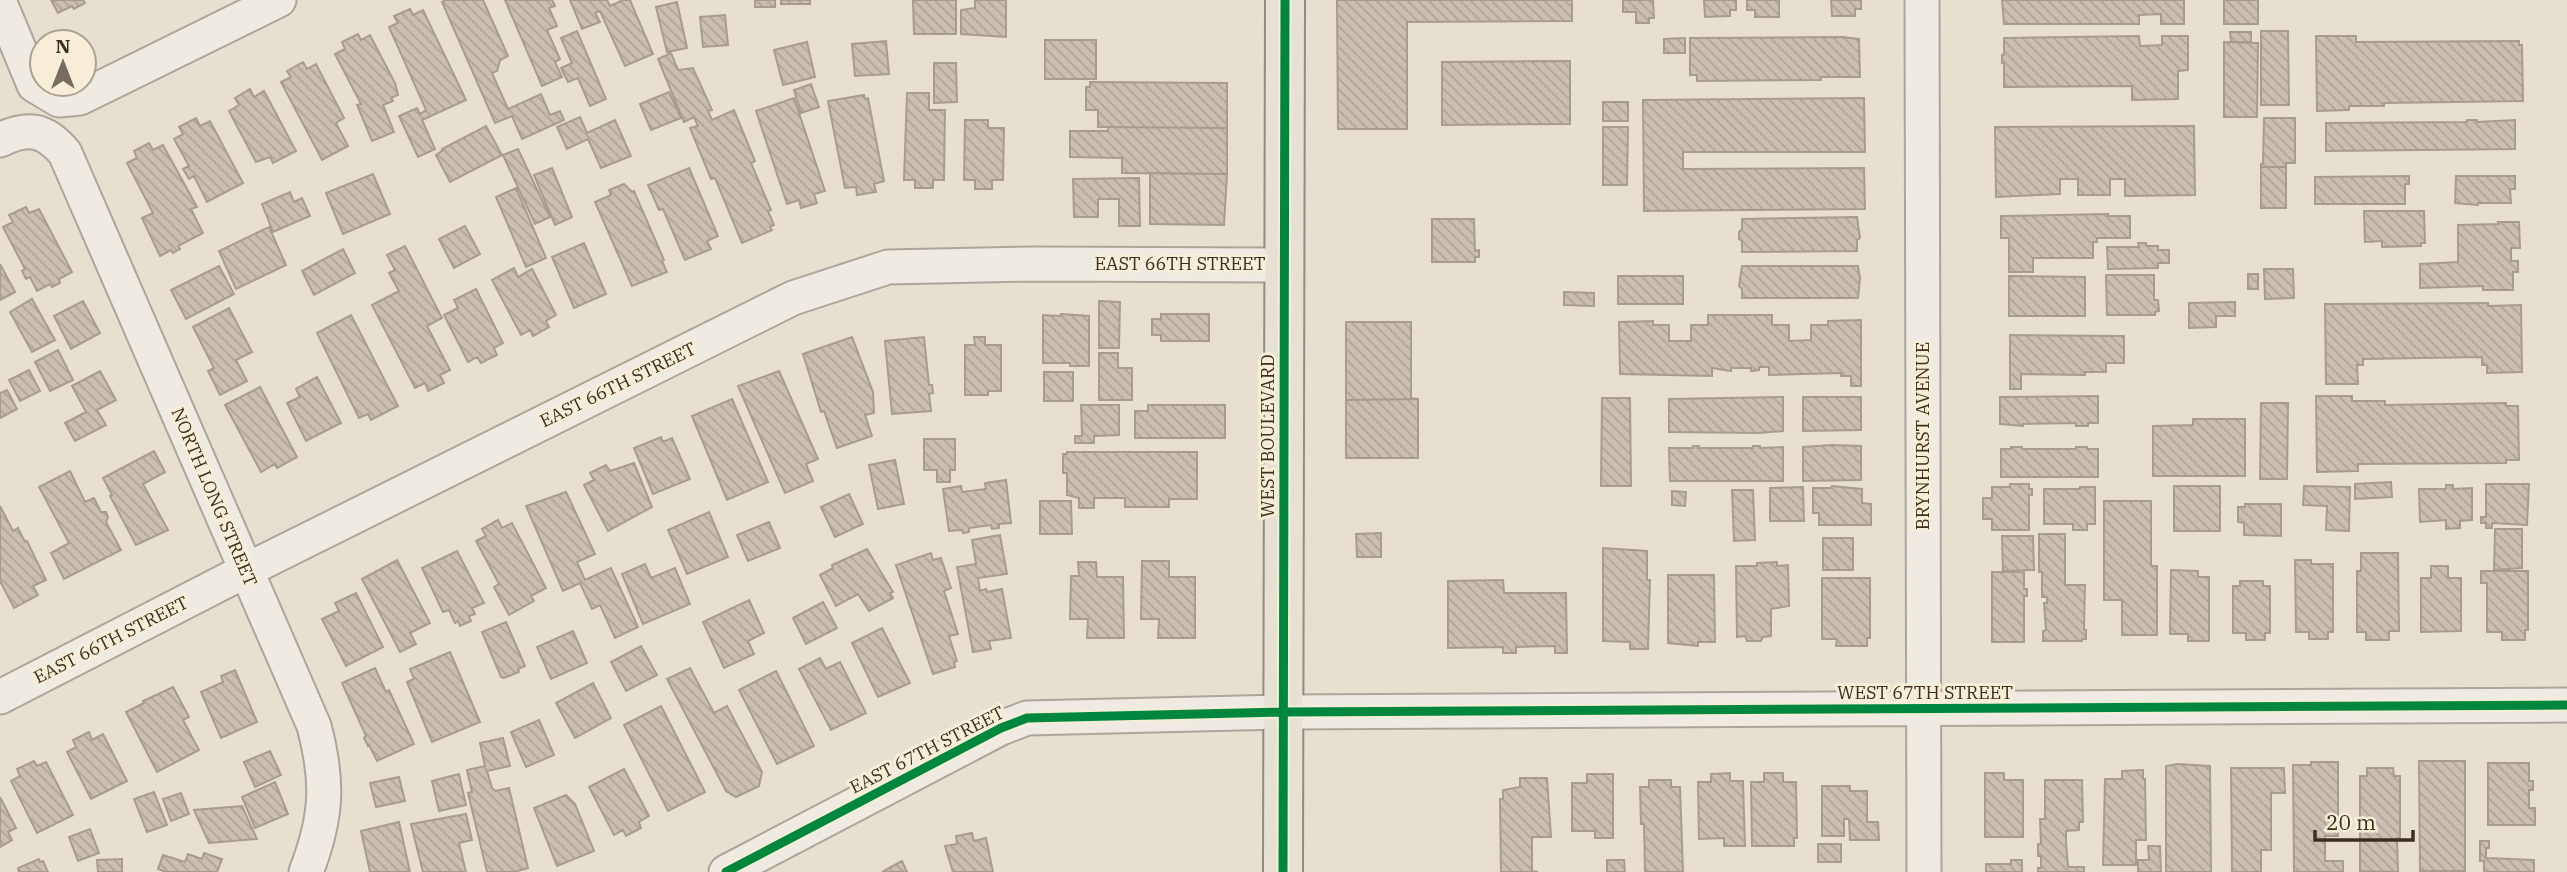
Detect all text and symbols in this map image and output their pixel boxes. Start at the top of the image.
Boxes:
north arrow [28,28,98,98]
text: N [55,34,71,58]
street label: EAST 66TH STREET [1095,252,1266,275]
street label: EAST 66TH STREET [536,337,700,432]
street label: BRYNHURST AVENUE [1911,342,1934,530]
street label: WEST BOULEVARD [1256,354,1279,518]
street label: NORTH LONG STREET [166,404,263,590]
street label: EAST 66TH STREET [29,590,192,689]
street label: WEST 67TH STREET [1837,681,2013,704]
street label: EAST 67TH STREET [845,700,1008,799]
scale bar [2315,798,2413,842]
text: 20 m [2326,808,2376,836]

